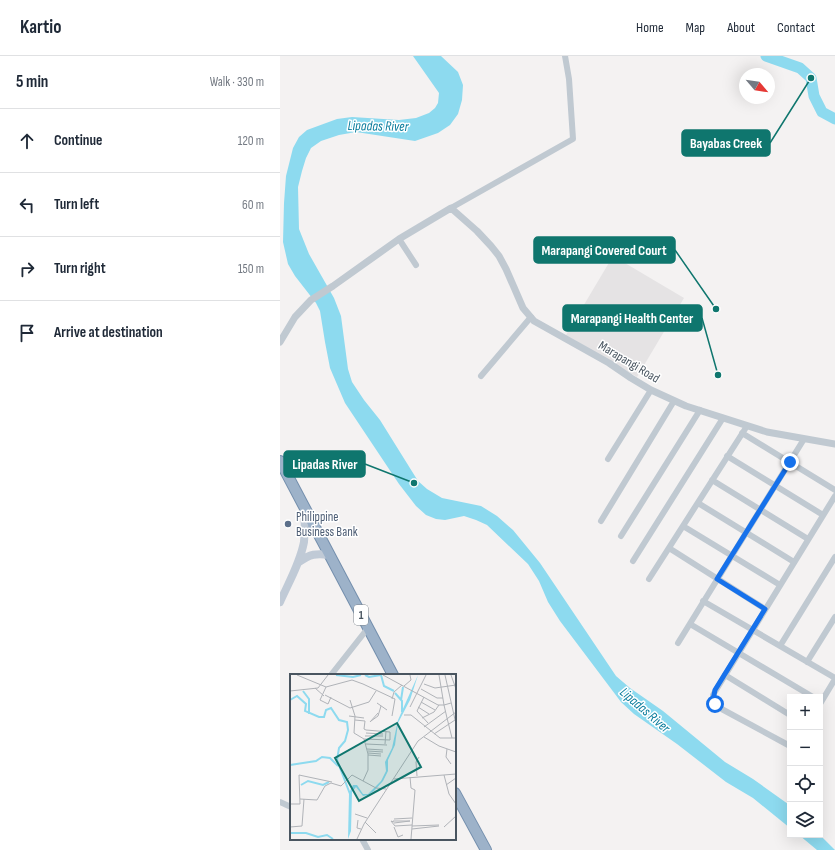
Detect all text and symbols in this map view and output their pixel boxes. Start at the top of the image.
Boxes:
text: Kartio [20,16,62,39]
text: Home [636,19,664,36]
text: Map [686,19,705,36]
text: About [727,19,755,36]
text: Contact [777,19,815,36]
north arrow [739,68,775,104]
text: 5 min [16,72,48,92]
text: Walk · 330 m [210,74,264,90]
water label: Lipadas River [347,117,410,135]
icon: ahead [16,130,38,152]
callout: Bayabas Creek [682,130,770,156]
text: Continue [54,131,103,150]
text: 120 m [238,133,264,149]
text: Bayabas Creek [690,135,762,152]
icon: left [16,194,38,216]
text: Turn left [54,195,99,214]
text: 60 m [242,197,264,213]
callout: Marapangi Covered Court [534,237,675,263]
text: Marapangi Covered Court [541,242,667,259]
icon: right [16,258,38,280]
text: Turn right [54,259,106,278]
text: 150 m [238,261,264,277]
callout: Marapangi Health Center [563,305,702,331]
text: Marapangi Health Center [571,310,694,327]
icon: arrive [16,322,38,344]
text: Arrive at destination [54,323,163,342]
street label: Marapangi Road [596,337,662,387]
callout: Lipadas River [284,451,365,477]
route end [781,453,799,471]
text: Lipadas River [292,456,358,473]
place label: Philippine Business Bank [296,509,358,540]
marker: Philippine Business Bank [283,519,293,529]
road number: 1 [354,605,368,625]
inset map [290,674,456,840]
water label: Lipadas River [616,684,674,737]
map controls [787,694,823,838]
button: + [787,694,823,730]
route start [706,695,724,713]
button: − [787,730,823,766]
button: locate [787,766,823,802]
button: layers [787,802,823,838]

